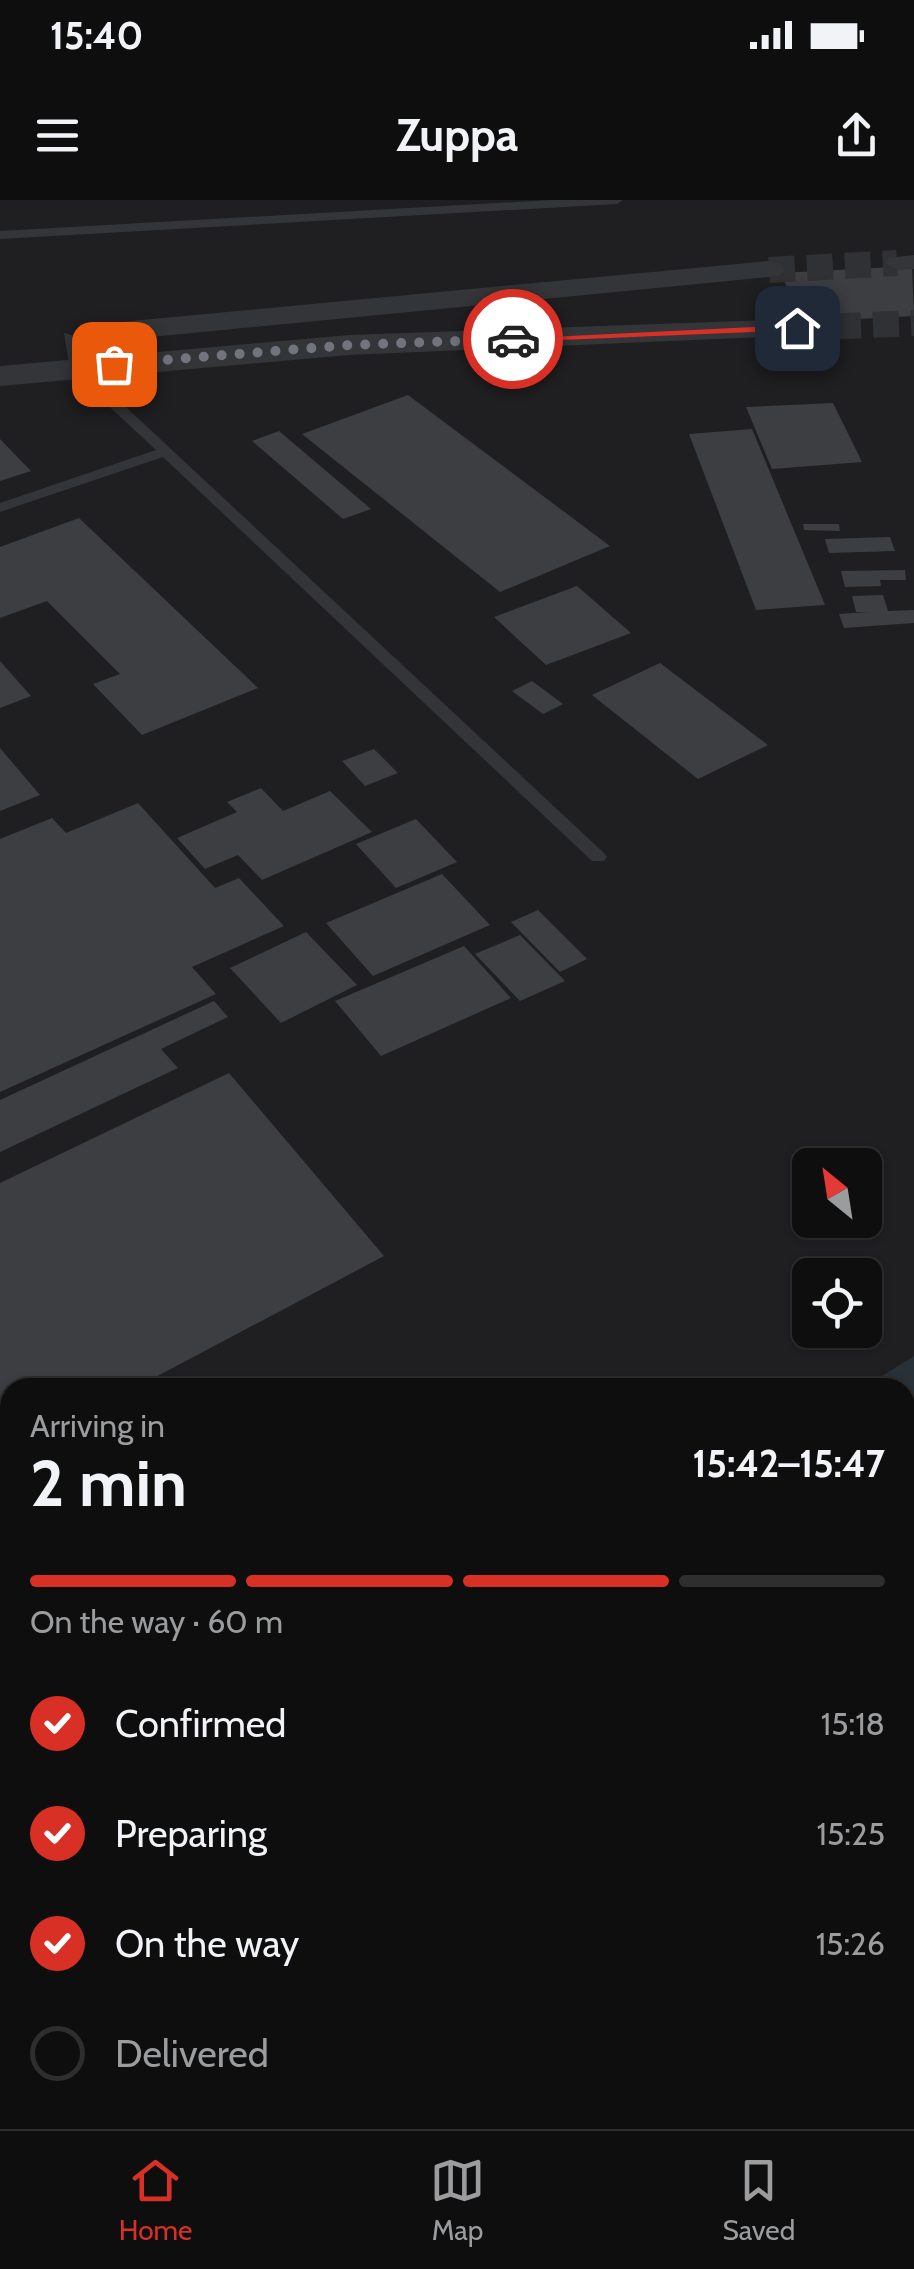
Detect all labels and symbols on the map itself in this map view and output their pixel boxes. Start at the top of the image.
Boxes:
pin [755,286,840,371]
courier [463,289,563,389]
pin [72,322,157,407]
north arrow [792,1148,882,1238]

